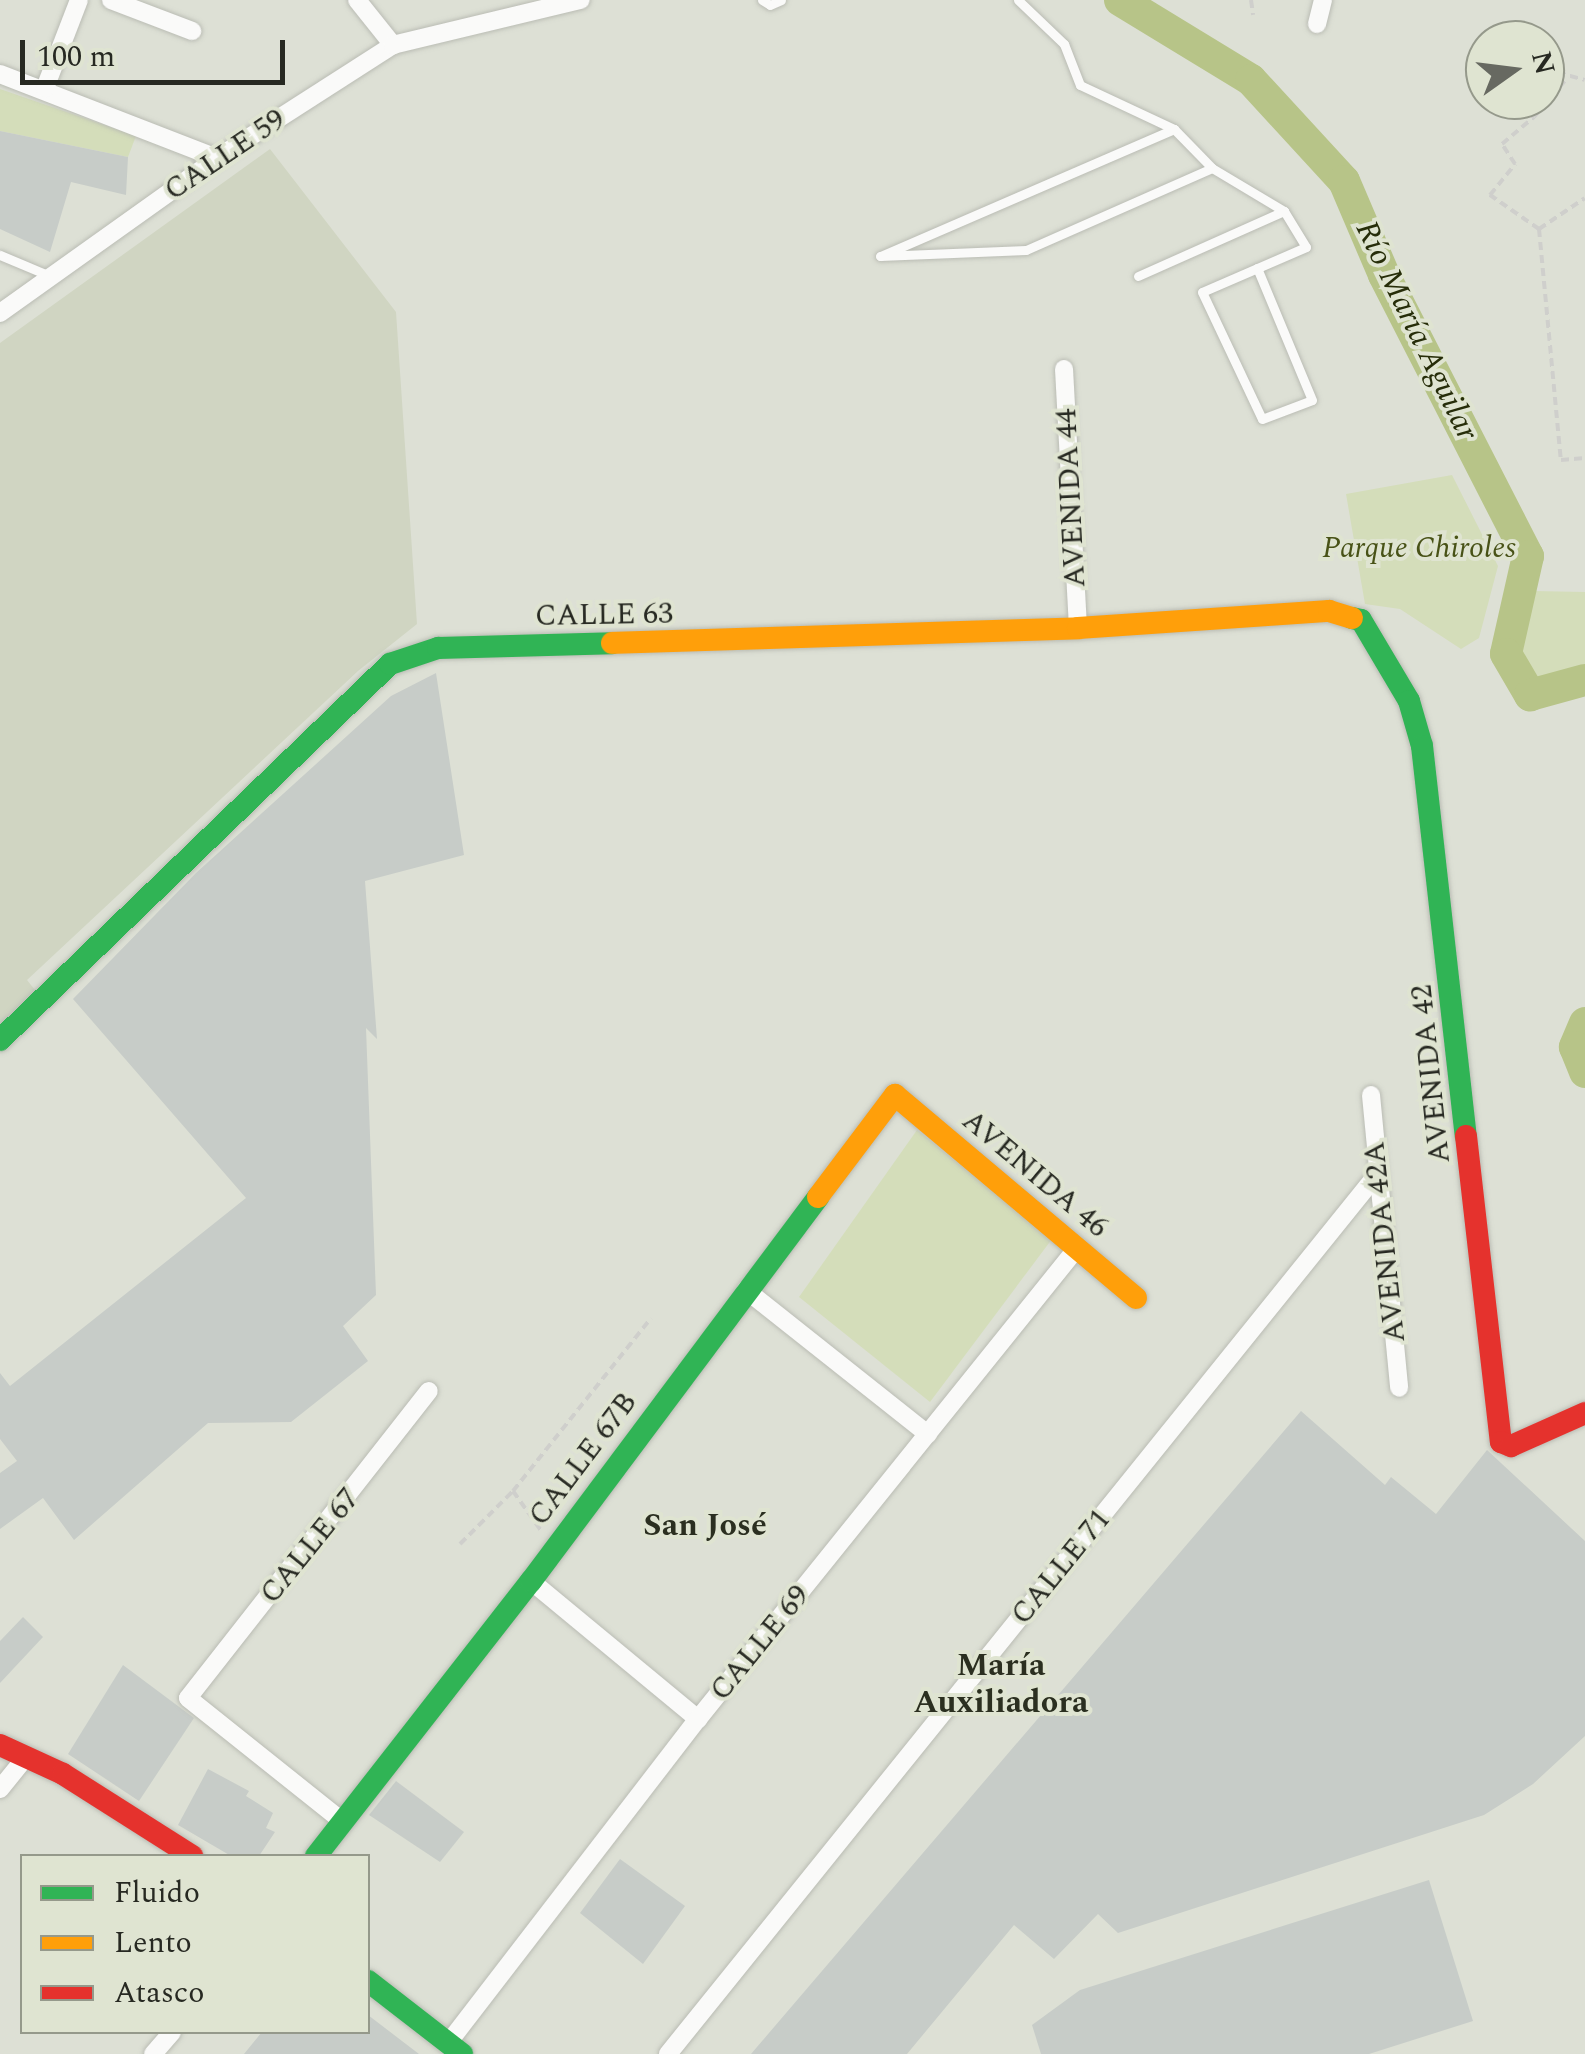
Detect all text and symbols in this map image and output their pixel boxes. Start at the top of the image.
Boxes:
scale bar [25,20,290,82]
north arrow [1465,20,1565,120]
text: 100 m [37,34,115,80]
text: N [1519,47,1566,79]
street label: CALLE 59 [158,101,292,209]
water label: Río María Aguilar [1346,215,1486,447]
street label: AVENIDA 44 [1048,407,1094,589]
park label: Parque Chiroles [1322,530,1516,566]
street label: CALLE 63 [535,596,673,634]
street label: AVENIDA 42 [1404,983,1458,1165]
street label: AVENIDA 46 [955,1102,1115,1246]
street label: AVENIDA 42A [1357,1140,1413,1344]
street label: CALLE 67B [521,1385,645,1533]
street label: CALLE 67 [253,1481,367,1611]
street label: CALLE 71 [1004,1502,1118,1632]
district label: San José [643,1507,767,1545]
street label: CALLE 69 [703,1578,817,1708]
district label: María Auxiliadora [914,1648,1088,1723]
legend [20,1854,370,2034]
text: Fluido [114,1870,200,1916]
text: Lento [114,1920,192,1966]
text: Atasco [114,1970,204,2016]

